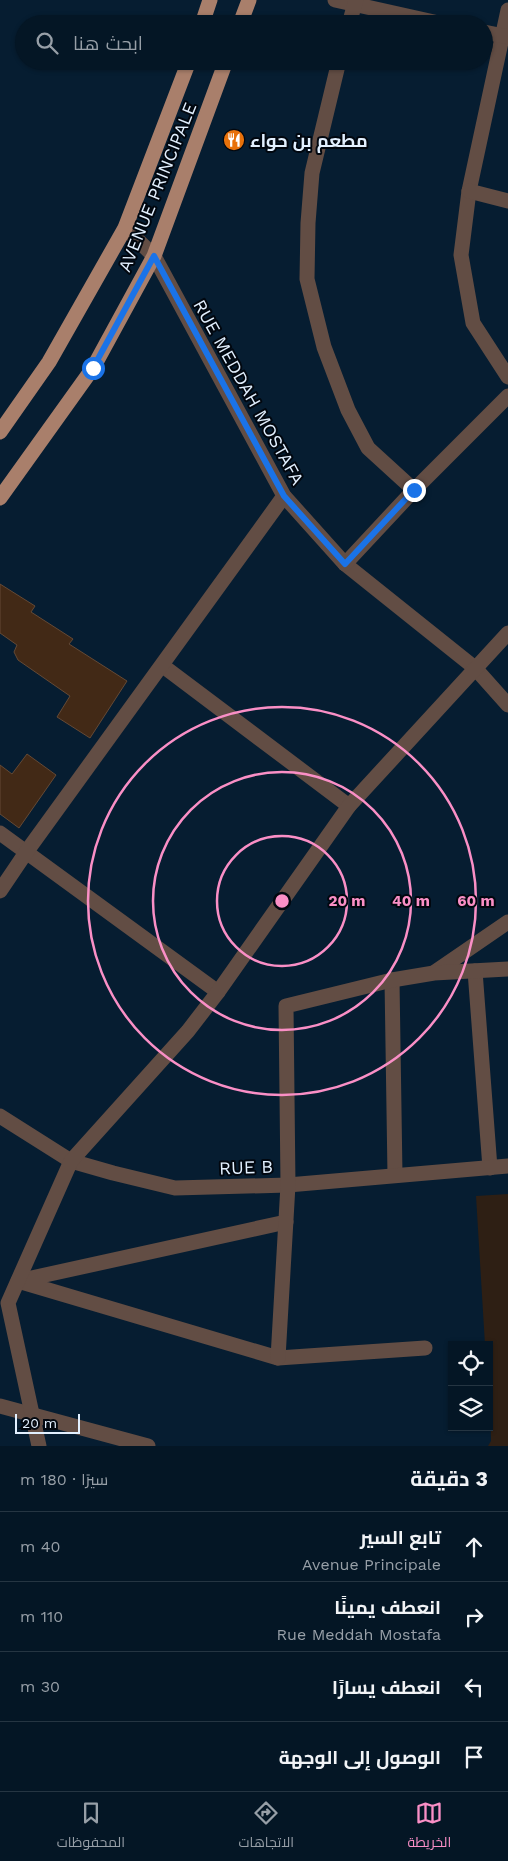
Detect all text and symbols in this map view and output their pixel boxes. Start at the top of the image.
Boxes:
search box [15,15,493,70]
icon: search [33,29,61,57]
text: ابحث هنا [73,32,143,55]
street label: AVENUE PRINCIPALE [113,99,201,275]
restaurant icon: مطعم بن حواء [222,128,246,152]
place label: مطعم بن حواء [250,130,368,153]
street label: RUE MEDDAH MOSTAFA [189,296,309,488]
route start [82,357,105,380]
route end [403,479,426,502]
centre of rings [273,892,291,910]
text: 20 m [328,892,366,910]
text: 40 m [392,892,430,910]
text: 60 m [457,892,495,910]
street label: RUE B [219,1156,273,1178]
map controls [448,1341,493,1431]
button: locate [448,1341,493,1386]
button: layers [448,1386,493,1431]
scale bar [15,1411,80,1434]
text: 20 m [22,1415,57,1431]
text: 3 دقيقة [410,1466,488,1491]
text: سيرًا · 180 m [20,1470,108,1489]
text: تابع السير [360,1526,441,1549]
icon: ahead [460,1533,488,1561]
text: 40 m [20,1537,60,1556]
text: Avenue Principale [302,1555,441,1574]
text: انعطف يمينًا [334,1596,441,1619]
icon: right [460,1603,488,1631]
text: 110 m [20,1607,63,1626]
text: Rue Meddah Mostafa [277,1625,441,1644]
icon: left [460,1673,488,1701]
text: انعطف يسارًا [332,1676,441,1699]
text: 30 m [20,1677,60,1696]
icon: arrive [460,1743,488,1771]
text: الوصول إلى الوجهة [279,1746,441,1769]
tab: المحفوظات [57,1799,125,1855]
tab: الاتجاهات [239,1799,294,1855]
tab: الخريطة [408,1799,451,1855]

